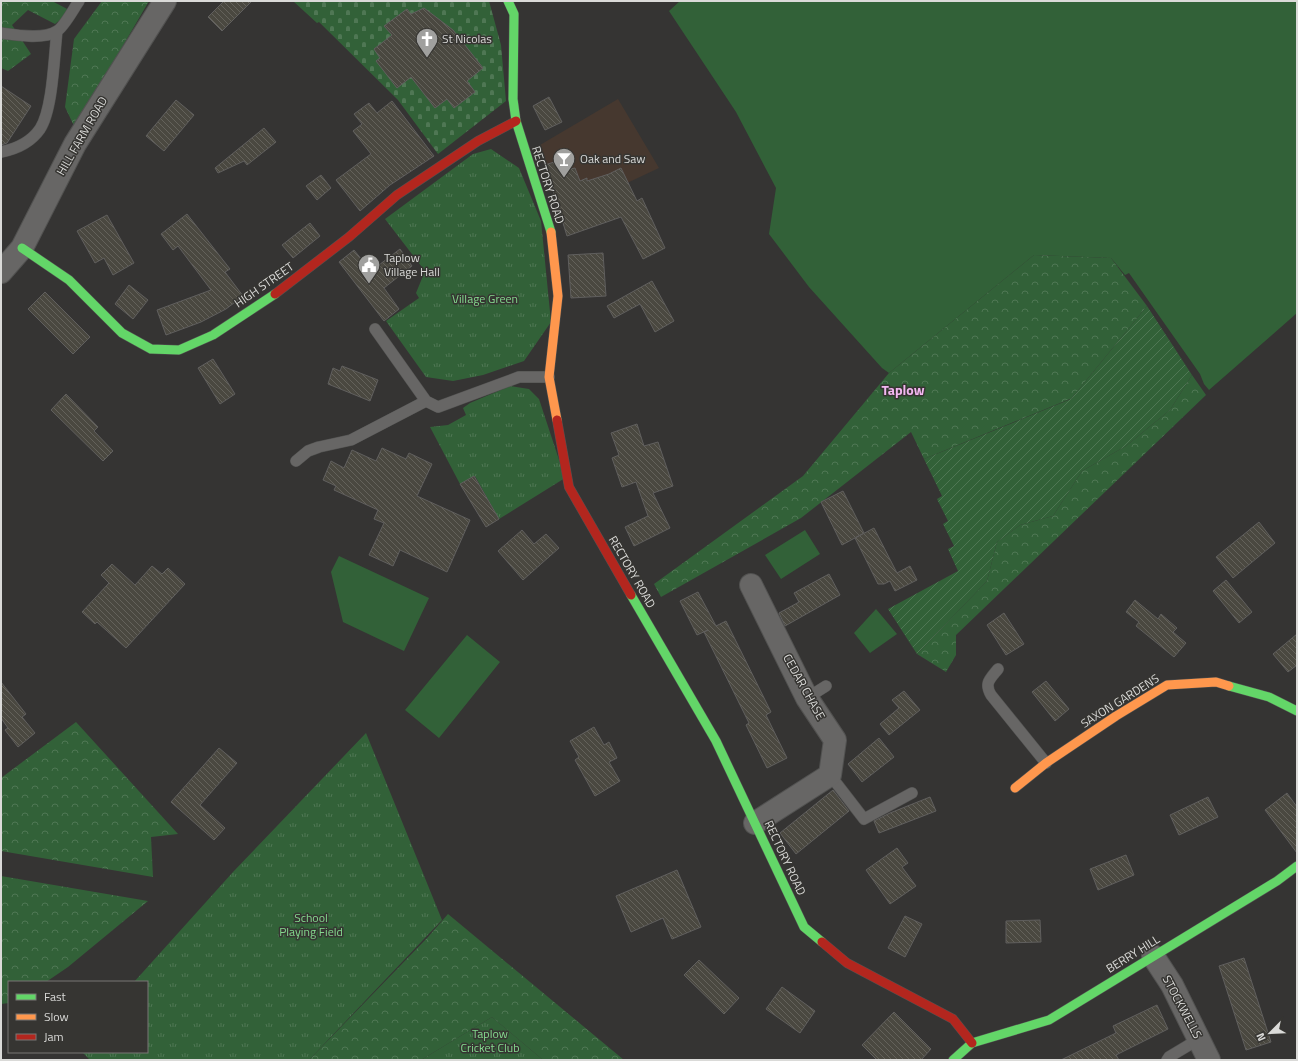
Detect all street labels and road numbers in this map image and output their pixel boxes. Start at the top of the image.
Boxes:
street label: HILL FARM ROAD [51,92,112,179]
street label: RECTORY ROAD [527,144,570,226]
street label: HIGH STREET [230,257,298,312]
street label: RECTORY ROAD [604,532,661,612]
street label: CEDAR CHASE [778,650,831,723]
street label: SAXON GARDENS [1077,669,1163,732]
street label: RECTORY ROAD [760,817,811,899]
street label: BERRY HILL [1102,929,1164,978]
street label: STOCKWELLS [1158,972,1207,1042]

